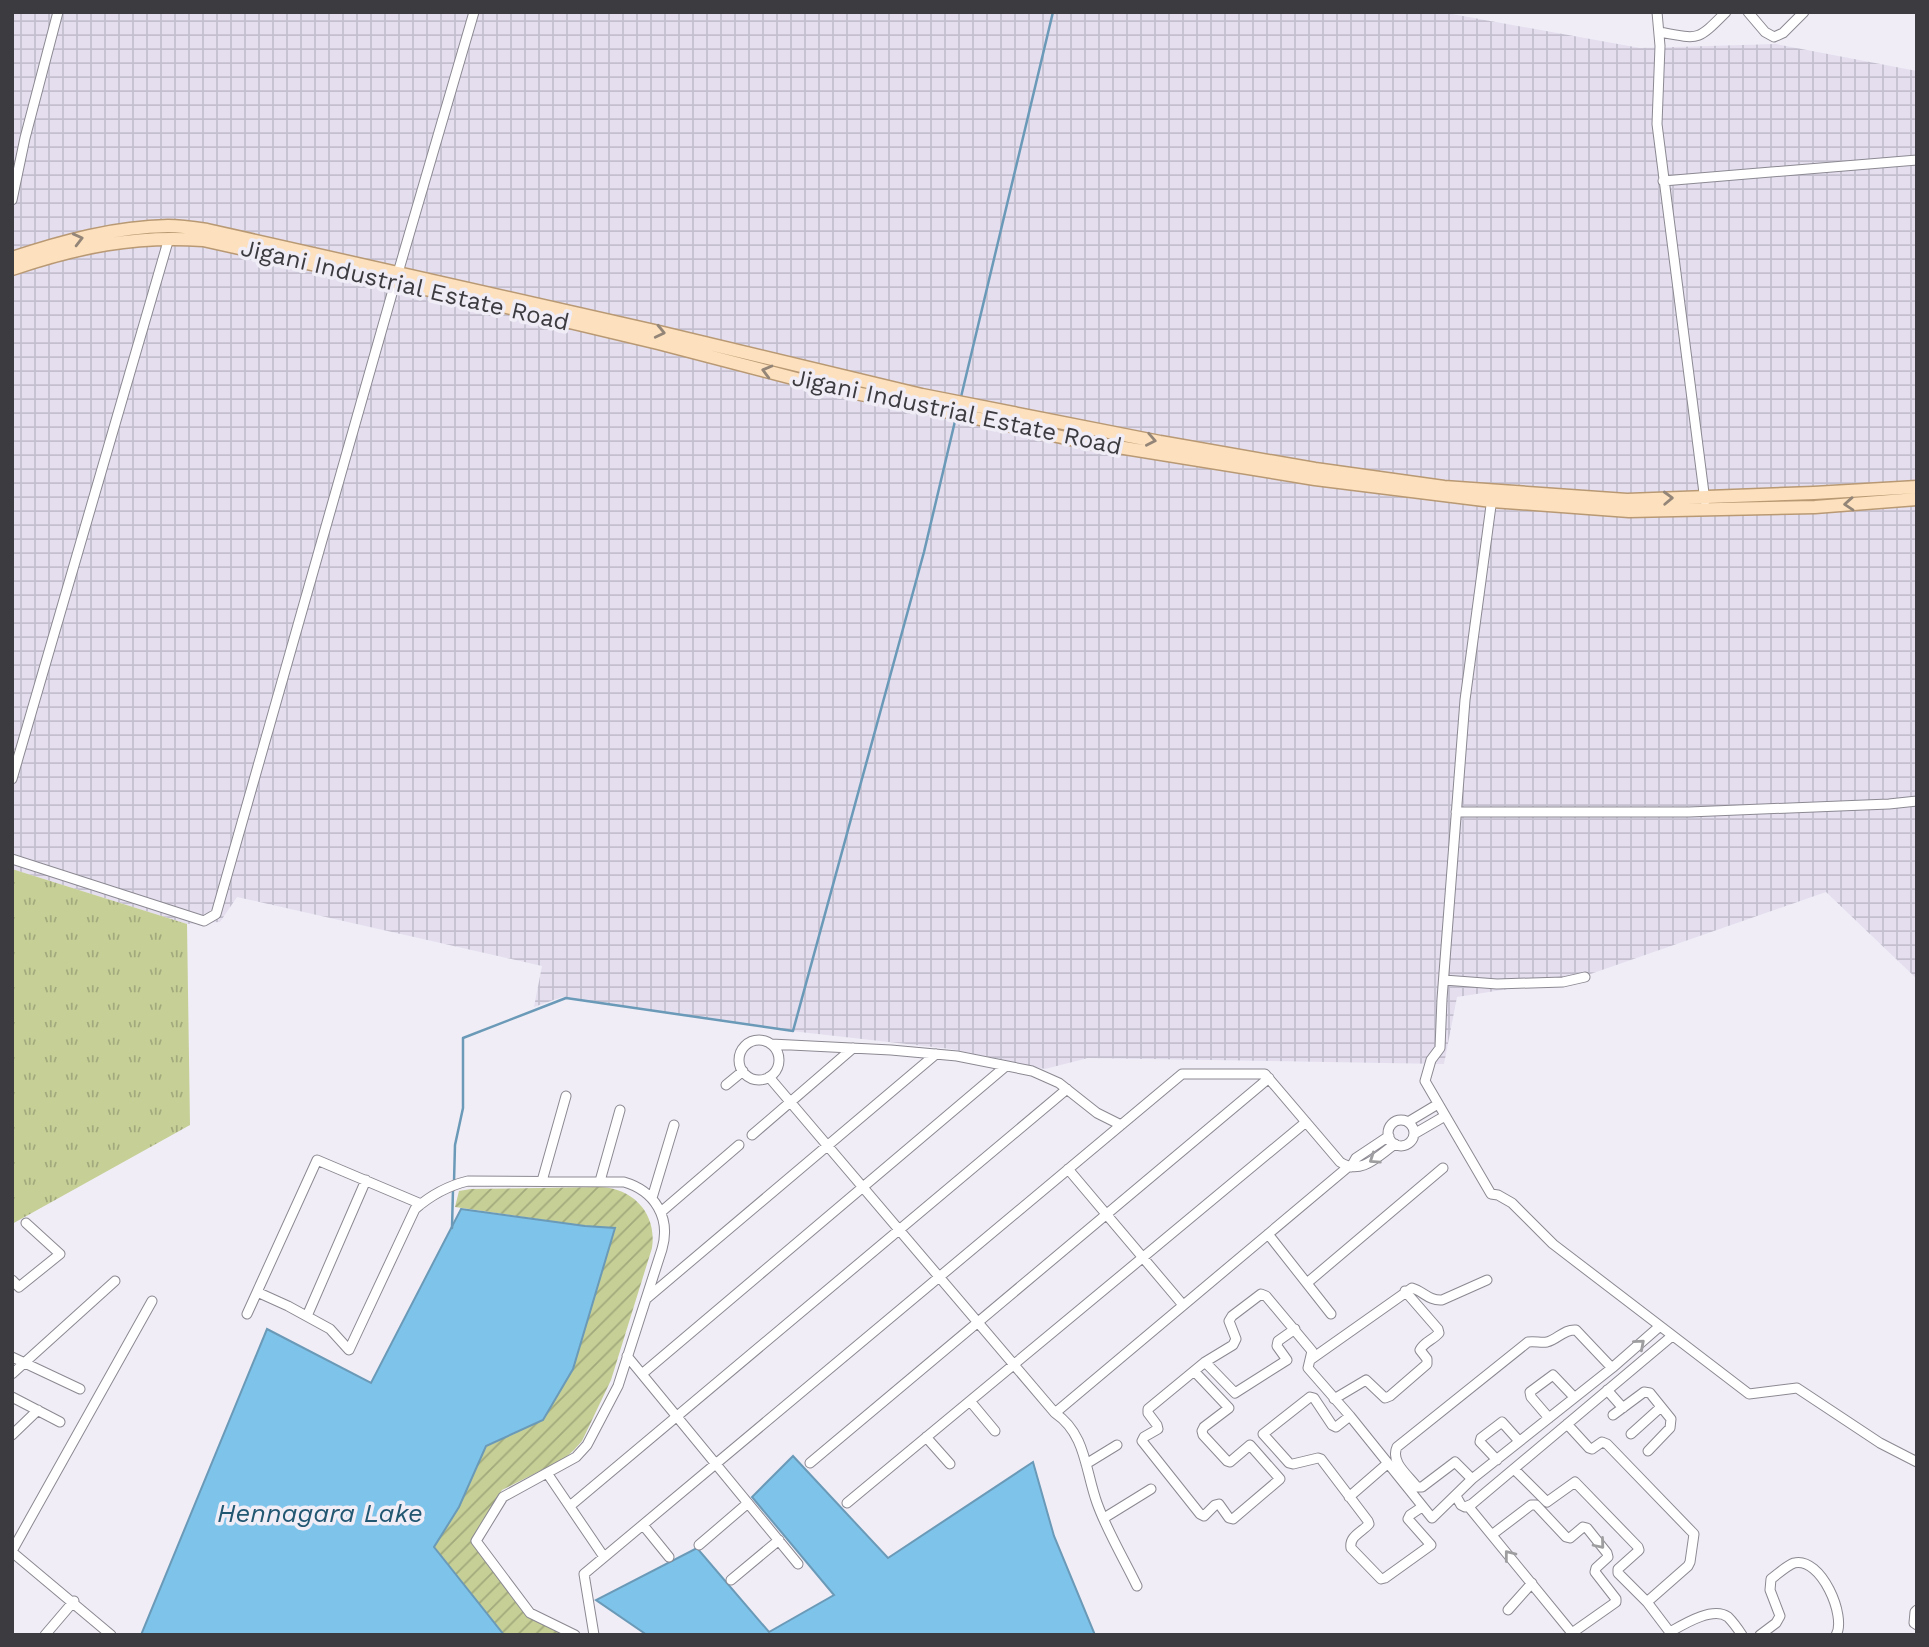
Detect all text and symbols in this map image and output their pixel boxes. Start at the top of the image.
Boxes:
one-way arrow [72,232,84,247]
street label: Jigani Industrial Estate Road [238,234,572,336]
one-way arrow [654,324,666,338]
street label: Jigani Industrial Estate Road [790,363,1124,461]
one-way arrow [761,365,773,380]
one-way arrow [1145,432,1157,447]
one-way arrow [1663,490,1674,505]
one-way arrow [1843,496,1854,511]
one-way arrow [1369,1151,1382,1163]
one-way arrow [1632,1340,1645,1352]
water label: Hennagara Lake [217,1498,423,1528]
one-way arrow [1591,1536,1604,1548]
one-way arrow [1505,1550,1517,1563]

